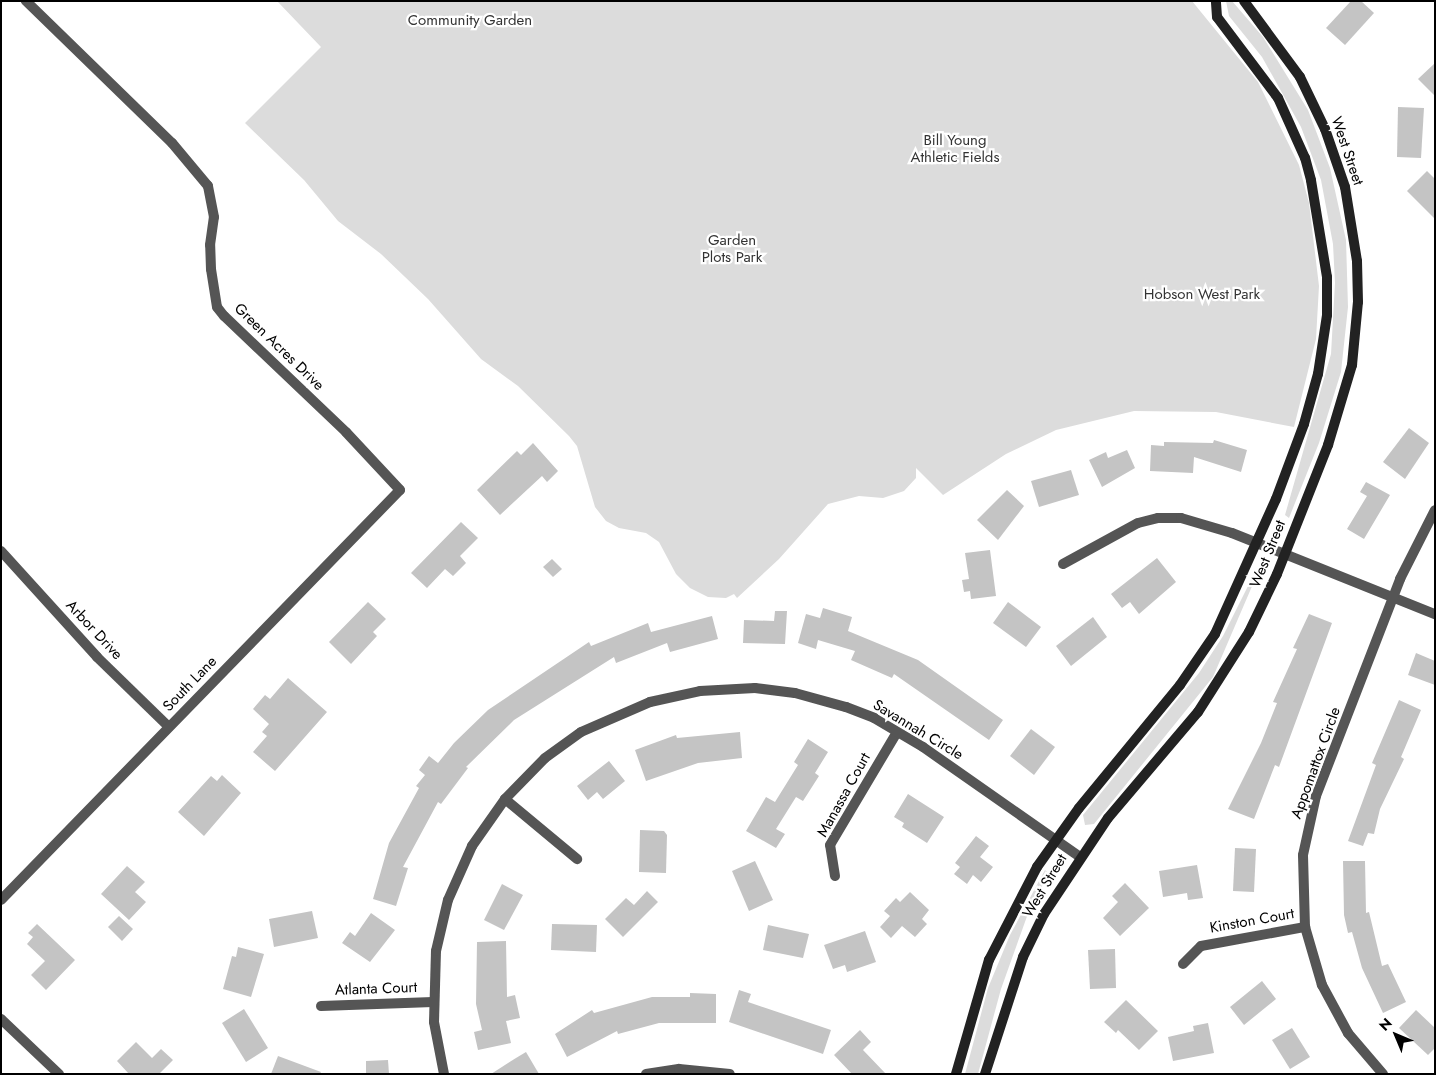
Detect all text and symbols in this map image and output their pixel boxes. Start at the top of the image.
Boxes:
park label: Community Garden [408,12,532,30]
street label: West Street [1327,114,1367,188]
park label: Bill Young Athletic Fields [911,131,999,166]
park label: Garden Plots Park [702,231,762,266]
park label: Hobson West Park [1144,286,1260,304]
street label: Green Acres Drive [230,300,328,394]
street label: West Street [1246,518,1290,590]
street label: Arbor Drive [62,597,126,663]
street label: South Lane [159,653,221,715]
street label: Savannah Circle [870,696,966,764]
street label: Appomattox Circle [1287,705,1345,821]
street label: Manassa Court [814,750,874,840]
street label: West Street [1019,851,1071,921]
street label: Kinston Court [1208,905,1296,937]
street label: Atlanta Court [334,979,418,999]
north arrow [1371,1010,1421,1060]
text: N [1374,1013,1396,1035]

